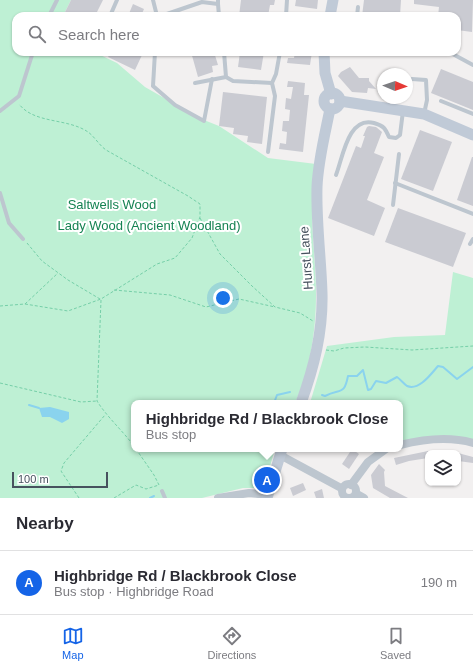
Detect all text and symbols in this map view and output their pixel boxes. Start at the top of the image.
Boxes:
search box [12,12,461,56]
icon: search [26,23,48,45]
text: Search here [58,26,140,43]
north arrow [377,68,413,104]
park label: Saltwells Wood [68,197,156,212]
park label: Lady Wood (Ancient Woodland) [57,218,241,233]
street label: Hurst Lane [296,226,316,290]
your location [213,288,233,308]
popup [131,400,403,452]
text: Highbridge Rd / Blackbrook Close [146,410,388,427]
text: Bus stop [146,427,196,442]
map controls [425,450,461,486]
button: layers [425,450,461,486]
pin: A [254,465,280,495]
scale bar [12,470,108,489]
text: 100 m [18,473,49,485]
text: Nearby [16,514,74,533]
text: Highbridge Rd / Blackbrook Close [54,567,297,584]
text: A [24,575,34,590]
text: 190 m [421,575,457,590]
text: Bus stop · Highbridge Road [54,584,214,599]
tab: Map [62,625,84,661]
tab: Directions [207,625,256,661]
tab: Saved [380,625,411,661]

